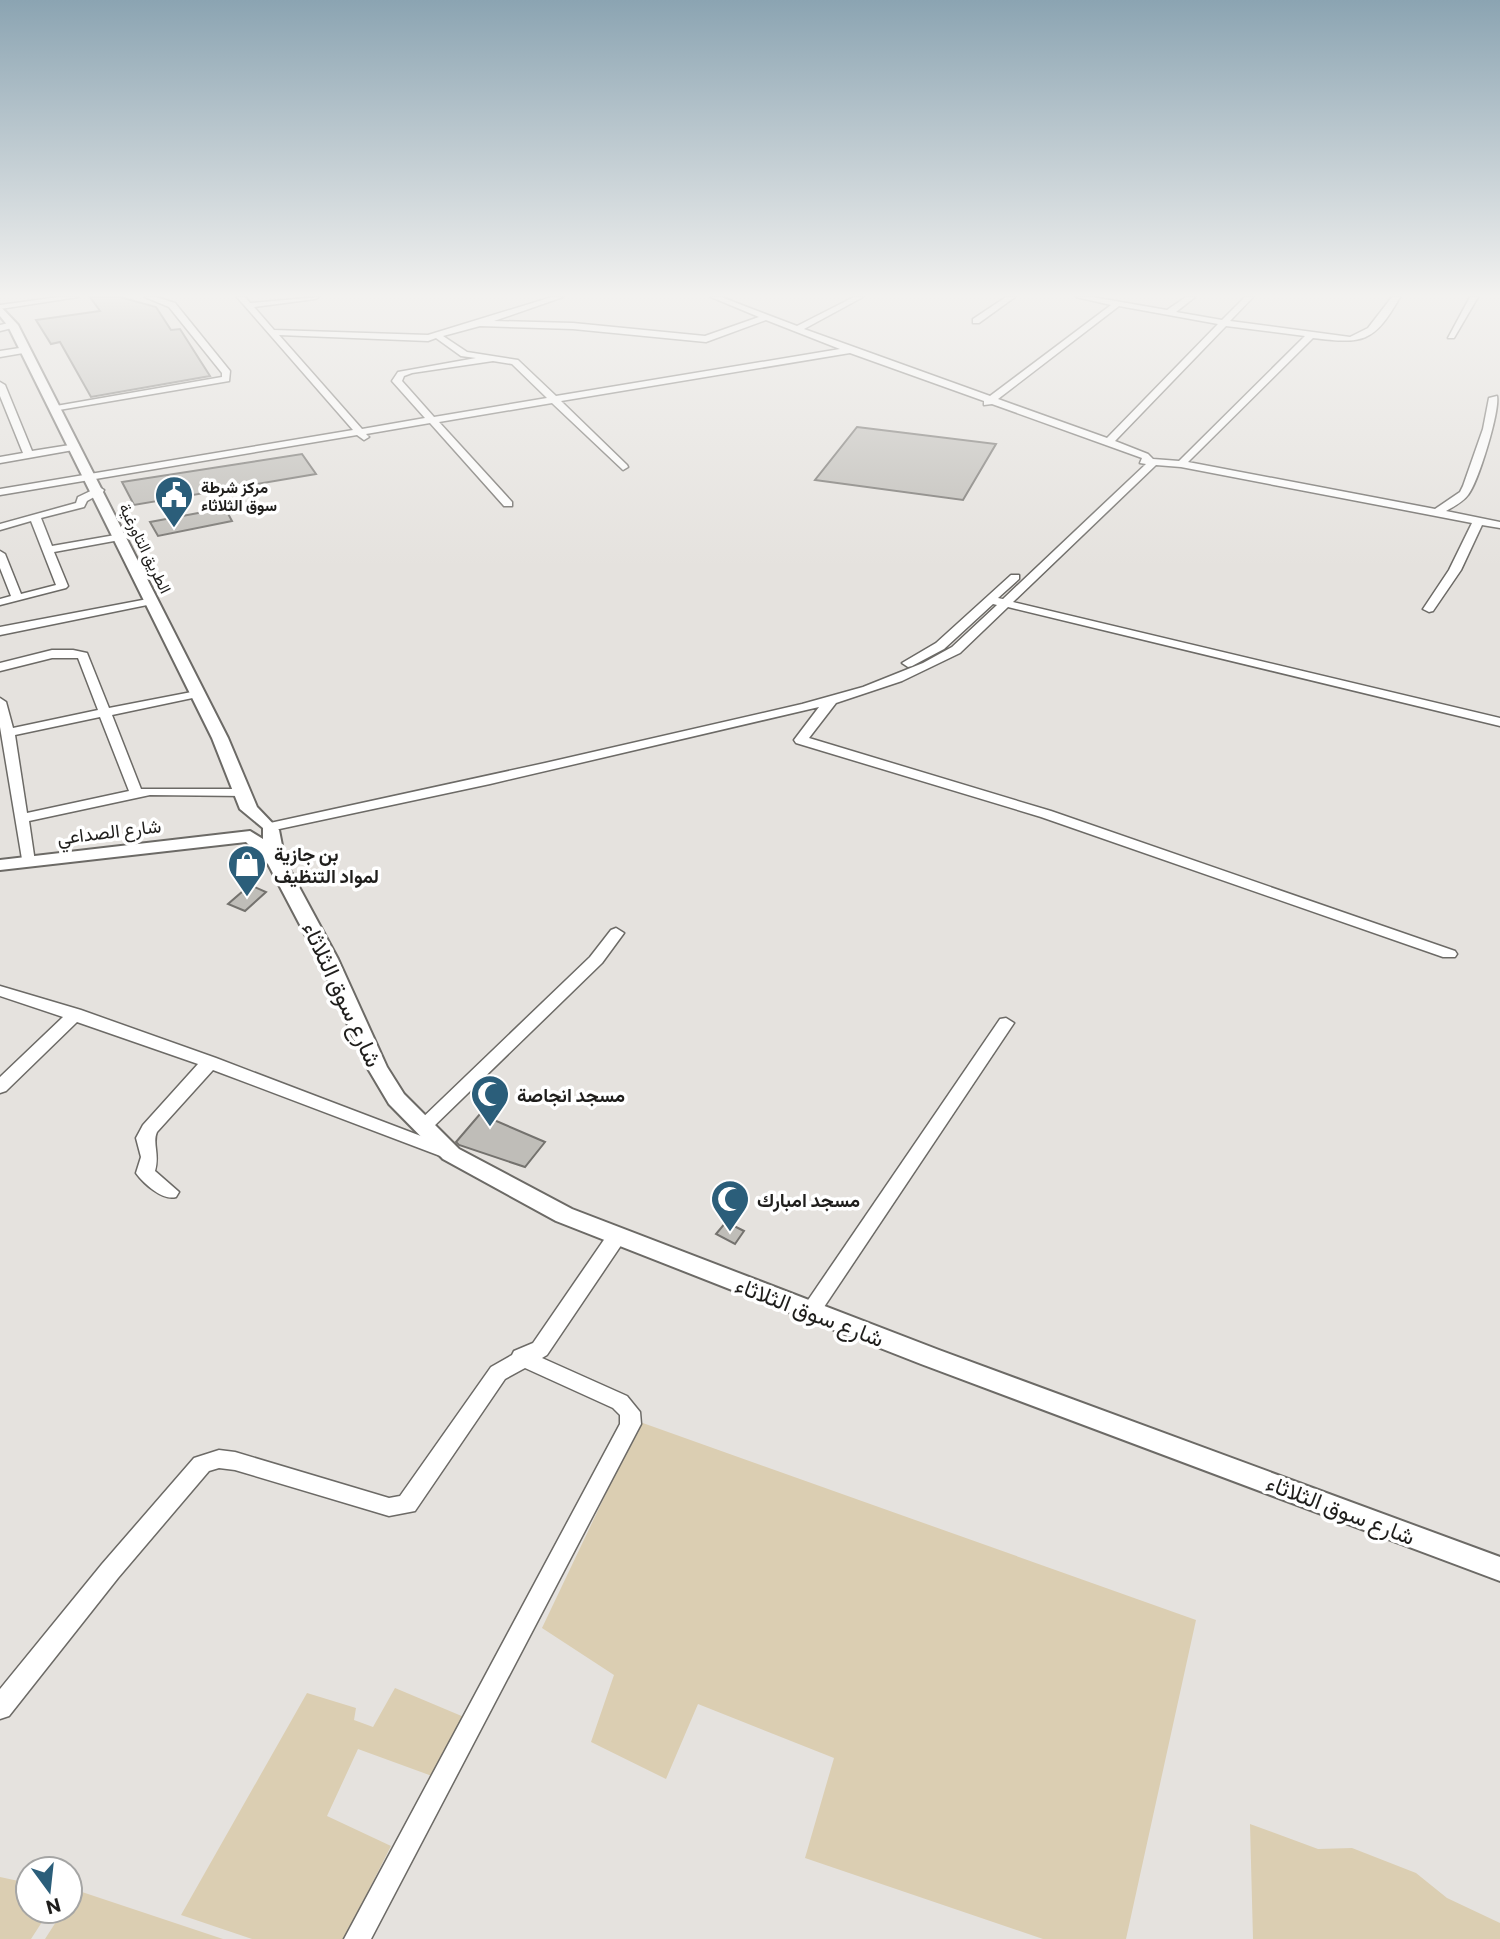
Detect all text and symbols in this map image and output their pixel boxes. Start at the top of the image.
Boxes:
public building icon: مركز شرطة سوق الثلاثاء [153,474,195,529]
place label: مركز شرطة سوق الثلاثاء [201,477,277,516]
street label: الطريق التاورغية [114,500,176,597]
street label: شارع الصداعي [56,813,163,854]
place label: بن جازية لمواد التنظيف [274,842,379,889]
shop icon: بن جازية لمواد التنظيف [226,843,268,898]
street label: شارع سوق الثلاثاء [294,917,389,1072]
mosque icon: مسجد انجاصة [469,1073,511,1128]
place label: مسجد انجاصة [517,1083,625,1107]
mosque icon: مسجد امبارك [709,1178,751,1233]
place label: مسجد امبارك [757,1188,860,1213]
street label: شارع سوق الثلاثاء [731,1270,888,1355]
street label: شارع سوق الثلاثاء [1262,1468,1419,1553]
north arrow [14,1855,84,1925]
text: N [44,1894,63,1920]

